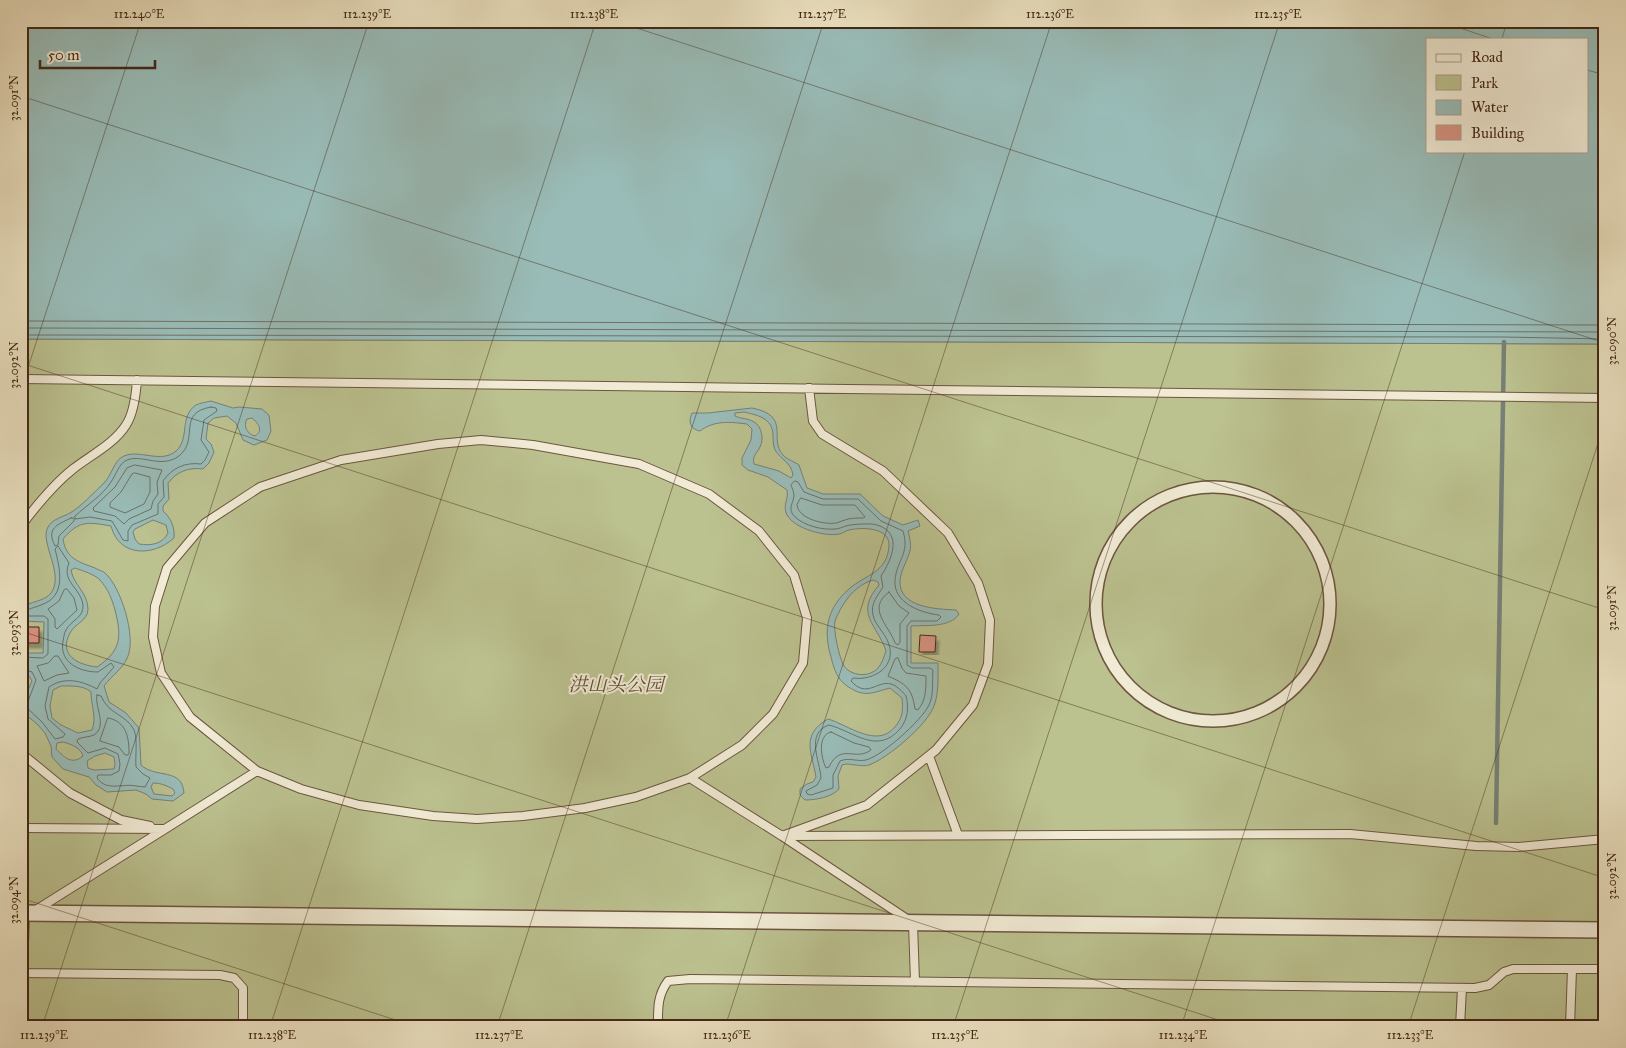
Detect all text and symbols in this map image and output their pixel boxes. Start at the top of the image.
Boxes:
text: 112.240°E [114,7,165,21]
text: 112.239°E [343,7,392,21]
text: 112.238°E [570,7,618,21]
text: 112.237°E [798,7,846,21]
text: 112.236°E [1026,7,1074,21]
text: 112.235°E [1254,7,1302,21]
scale bar [40,38,155,70]
legend [1426,38,1588,152]
text: 50 m [48,46,80,64]
text: Road [1471,48,1503,66]
text: Park [1471,74,1498,92]
text: 32.091°N [7,75,21,121]
text: Water [1471,98,1508,116]
text: Building [1471,124,1525,142]
text: 32.090°N [1605,317,1619,365]
text: 32.092°N [7,341,21,389]
text: 32.091°N [1605,585,1619,631]
text: 32.093°N [7,610,21,656]
park label: 洪山头公园 [568,673,666,696]
text: 32.092°N [1605,852,1619,900]
text: 32.094°N [7,876,21,924]
text: 112.239°E [20,1028,69,1042]
text: 112.238°E [248,1028,296,1042]
text: 112.237°E [475,1028,523,1042]
text: 112.236°E [703,1028,751,1042]
text: 112.235°E [931,1028,979,1042]
text: 112.234°E [1159,1028,1208,1042]
text: 112.233°E [1387,1028,1434,1042]

